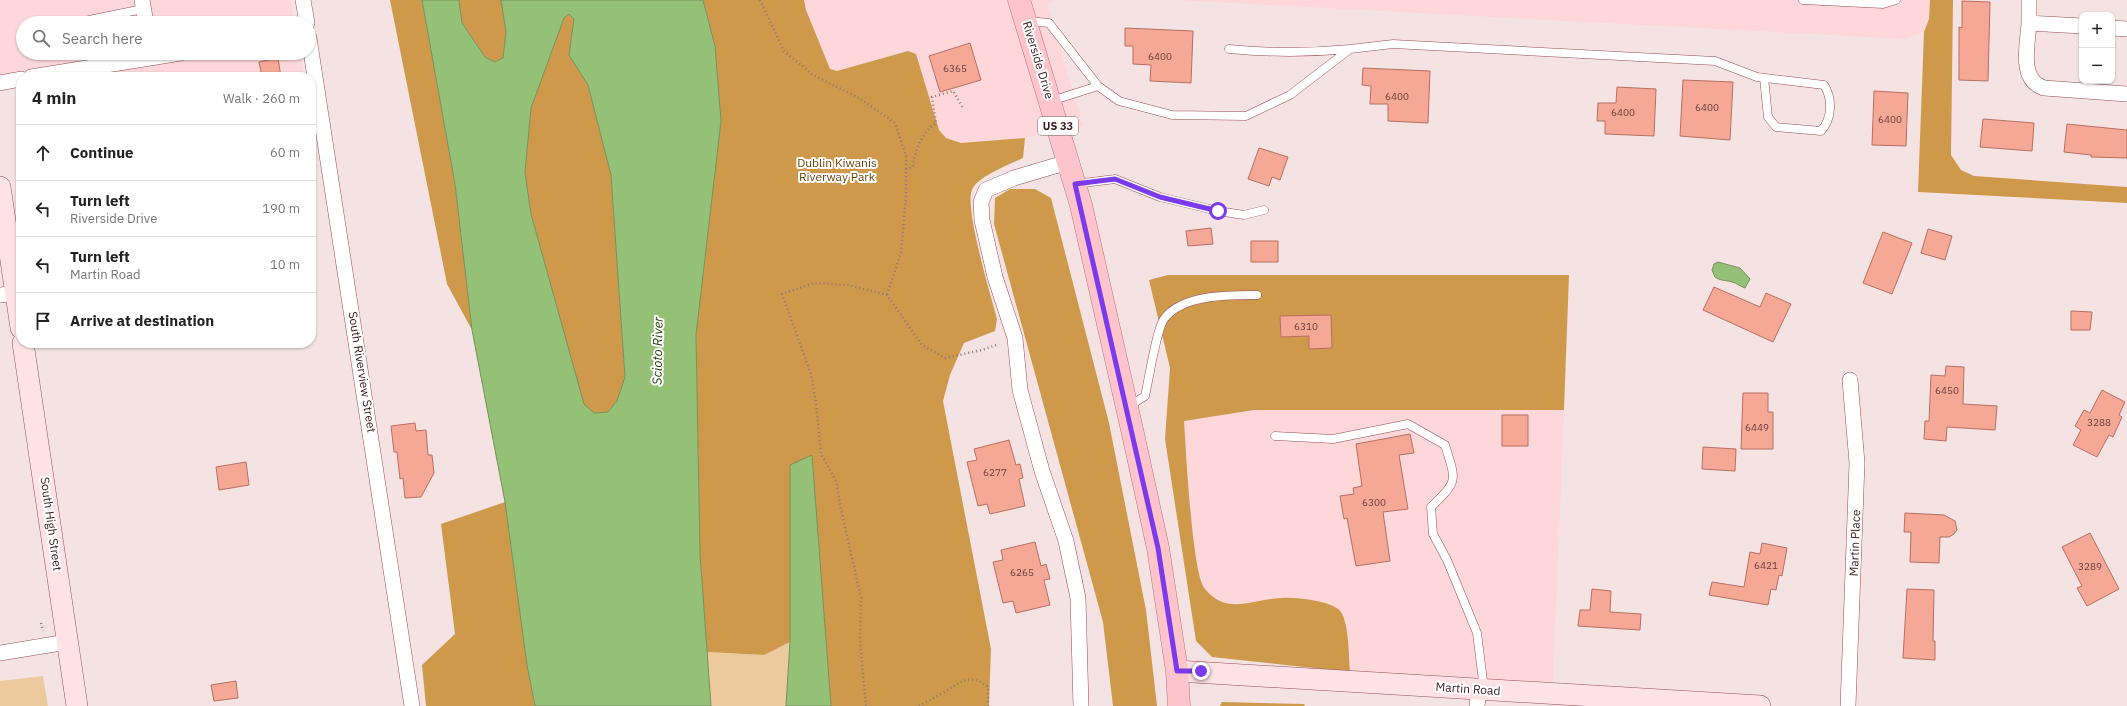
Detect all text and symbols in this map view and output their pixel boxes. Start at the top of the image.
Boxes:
map controls [2079,12,2115,84]
button: + [2079,12,2115,48]
search box [16,16,316,60]
street label: Riverside Drive [1020,19,1058,101]
icon: search [30,27,52,49]
text: Search here [62,29,142,48]
button: − [2079,48,2115,84]
house number: 6400 [1148,50,1172,63]
house number: 6365 [943,62,967,75]
text: 4 min [32,87,76,109]
text: Walk · 260 m [223,90,300,107]
house number: 6400 [1385,90,1409,103]
house number: 6400 [1695,101,1719,114]
house number: 6400 [1611,106,1635,119]
house number: 6400 [1878,113,1902,126]
road number: US 33 [1038,117,1078,135]
icon: ahead [32,142,54,164]
text: Continue [70,143,134,162]
text: 60 m [270,144,300,161]
park label: Dublin Kiwanis Riverway Park [797,155,877,184]
text: Turn left [70,191,130,210]
icon: left [32,198,54,220]
text: 190 m [262,200,300,217]
route start [1209,202,1227,220]
text: Riverside Drive [70,210,157,227]
text: Turn left [70,247,130,266]
icon: left [32,254,54,276]
text: 10 m [270,256,300,273]
text: Martin Road [70,266,140,283]
icon: arrive [32,310,54,332]
street label: South Riverview Street [346,310,379,434]
text: Arrive at destination [70,311,214,330]
water label: Scioto River [648,316,667,385]
house number: 6310 [1294,320,1318,333]
house number: 6450 [1935,384,1959,397]
house number: 3288 [2087,416,2111,429]
house number: 6449 [1745,421,1769,434]
house number: 6277 [983,466,1007,479]
street label: South High Street [37,476,66,572]
house number: 6300 [1362,496,1386,509]
street label: Martin Place [1846,509,1863,577]
house number: 6421 [1754,559,1778,572]
house number: 3289 [2078,560,2102,573]
house number: 6265 [1010,566,1034,579]
route end [1192,662,1210,680]
street label: Martin Road [1435,679,1501,698]

